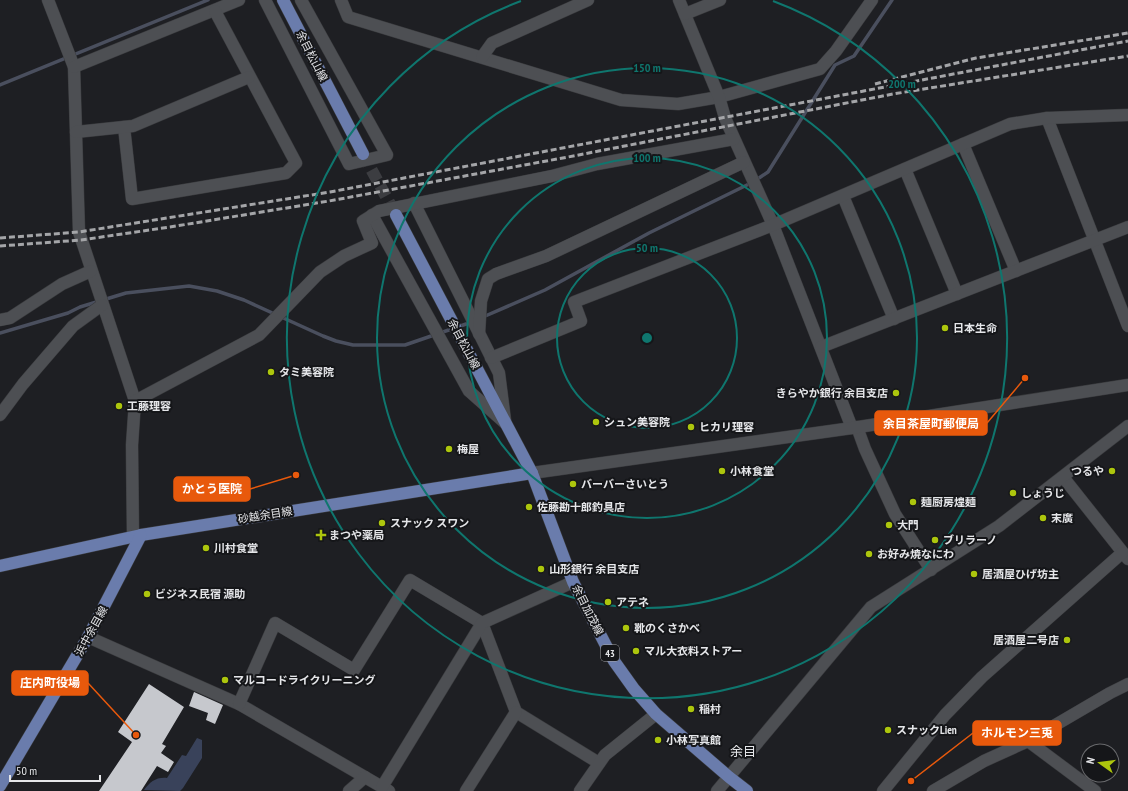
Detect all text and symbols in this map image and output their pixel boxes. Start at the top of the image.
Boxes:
street label: 余目松山線 [293,28,331,84]
text: 150 m [633,60,661,75]
text: 200 m [888,76,916,91]
text: 100 m [633,150,661,165]
text: 50 m [636,240,658,255]
street label: 余目松山線 [445,316,483,372]
place label: 日本生命 [953,321,997,335]
marker: 日本生命 [940,323,950,333]
centre of rings [640,331,654,345]
place label: タミ美容院 [279,365,334,379]
marker: タミ美容院 [266,367,276,377]
place label: きらやか銀行 余目支店 [776,386,888,400]
marker: きらやか銀行 余目支店 [891,388,901,398]
place label: 工藤理容 [127,399,171,413]
marker: 工藤理容 [114,401,124,411]
callout: 余目茶屋町郵便局 [875,411,987,435]
place label: シュン美容院 [604,415,670,429]
text: 余目茶屋町郵便局 [883,416,979,431]
marker: シュン美容院 [591,417,601,427]
place label: ヒカリ理容 [699,420,754,434]
marker: ヒカリ理容 [686,422,696,432]
place label: 梅屋 [457,442,479,456]
marker: 梅屋 [444,444,454,454]
place label: 小林食堂 [730,464,774,478]
place label: つるや [1071,464,1104,478]
marker: 小林食堂 [717,466,727,476]
marker: つるや [1107,466,1117,476]
callout: かとう医院 [174,477,250,501]
place label: バーバーさいとう [581,477,669,491]
marker: バーバーさいとう [568,479,578,489]
text: かとう医院 [182,481,242,496]
place label: しょうじ [1021,486,1065,500]
marker: しょうじ [1008,488,1018,498]
place label: 麺厨房煌麺 [920,495,976,509]
marker: 麺厨房煌麺 [908,497,918,507]
place label: 佐藤勘十郎釣具店 [537,500,625,514]
marker: 佐藤勘十郎釣具店 [524,502,534,512]
street label: 砂越余目線 [237,504,293,526]
place label: 末廣 [1051,511,1073,525]
marker: 末廣 [1038,513,1048,523]
place label: スナック スワン [390,516,469,530]
marker: スナック スワン [377,518,387,528]
place label: 大門 [897,518,919,532]
marker: 大門 [884,520,894,530]
place label: まつや薬局 [329,528,384,542]
marker: まつや薬局 [316,530,326,540]
place label: ブリラーノ [943,533,997,547]
marker: ブリラーノ [930,535,940,545]
place label: 川村食堂 [214,541,258,555]
marker: 川村食堂 [201,543,211,553]
place label: お好み焼なにわ [877,547,954,561]
marker: お好み焼なにわ [864,549,874,559]
place label: 山形銀行 余目支店 [549,562,639,576]
marker: 山形銀行 余目支店 [536,564,546,574]
place label: 居酒屋ひげ坊主 [982,567,1059,581]
marker: 居酒屋ひげ坊主 [969,569,979,579]
street label: 余目加茂線 [569,582,607,638]
place label: ビジネス民宿 源助 [155,587,245,601]
marker: ビジネス民宿 源助 [142,589,152,599]
place label: アテネ [616,595,649,609]
marker: アテネ [603,597,613,607]
street label: 浜中余目線 [72,604,110,658]
place label: 靴のくさかべ [634,621,700,635]
marker: 靴のくさかべ [621,623,631,633]
place label: 居酒屋二号店 [993,633,1059,647]
marker: 居酒屋二号店 [1062,635,1072,645]
place label: マル大衣料ストアー [644,644,742,658]
road number: 43 [601,645,619,661]
marker: マル大衣料ストアー [631,646,641,656]
callout: 庄内町役場 [12,671,88,695]
place label: マルコードライクリーニング [233,673,376,687]
text: 庄内町役場 [20,675,80,690]
marker: マルコードライクリーニング [220,675,230,685]
place label: 稲村 [699,702,721,716]
marker: 稲村 [686,704,696,714]
callout: ホルモン三兎 [973,721,1061,745]
place label: スナックLien [896,723,957,737]
marker: スナックLien [883,725,893,735]
text: ホルモン三兎 [981,725,1053,740]
place label: 小林写真館 [666,733,721,747]
marker: 小林写真館 [653,735,663,745]
district label: 余目 [730,743,756,760]
north arrow [1080,743,1120,783]
text: N [1083,756,1098,765]
scale bar [10,757,100,783]
text: 50 m [16,763,37,778]

